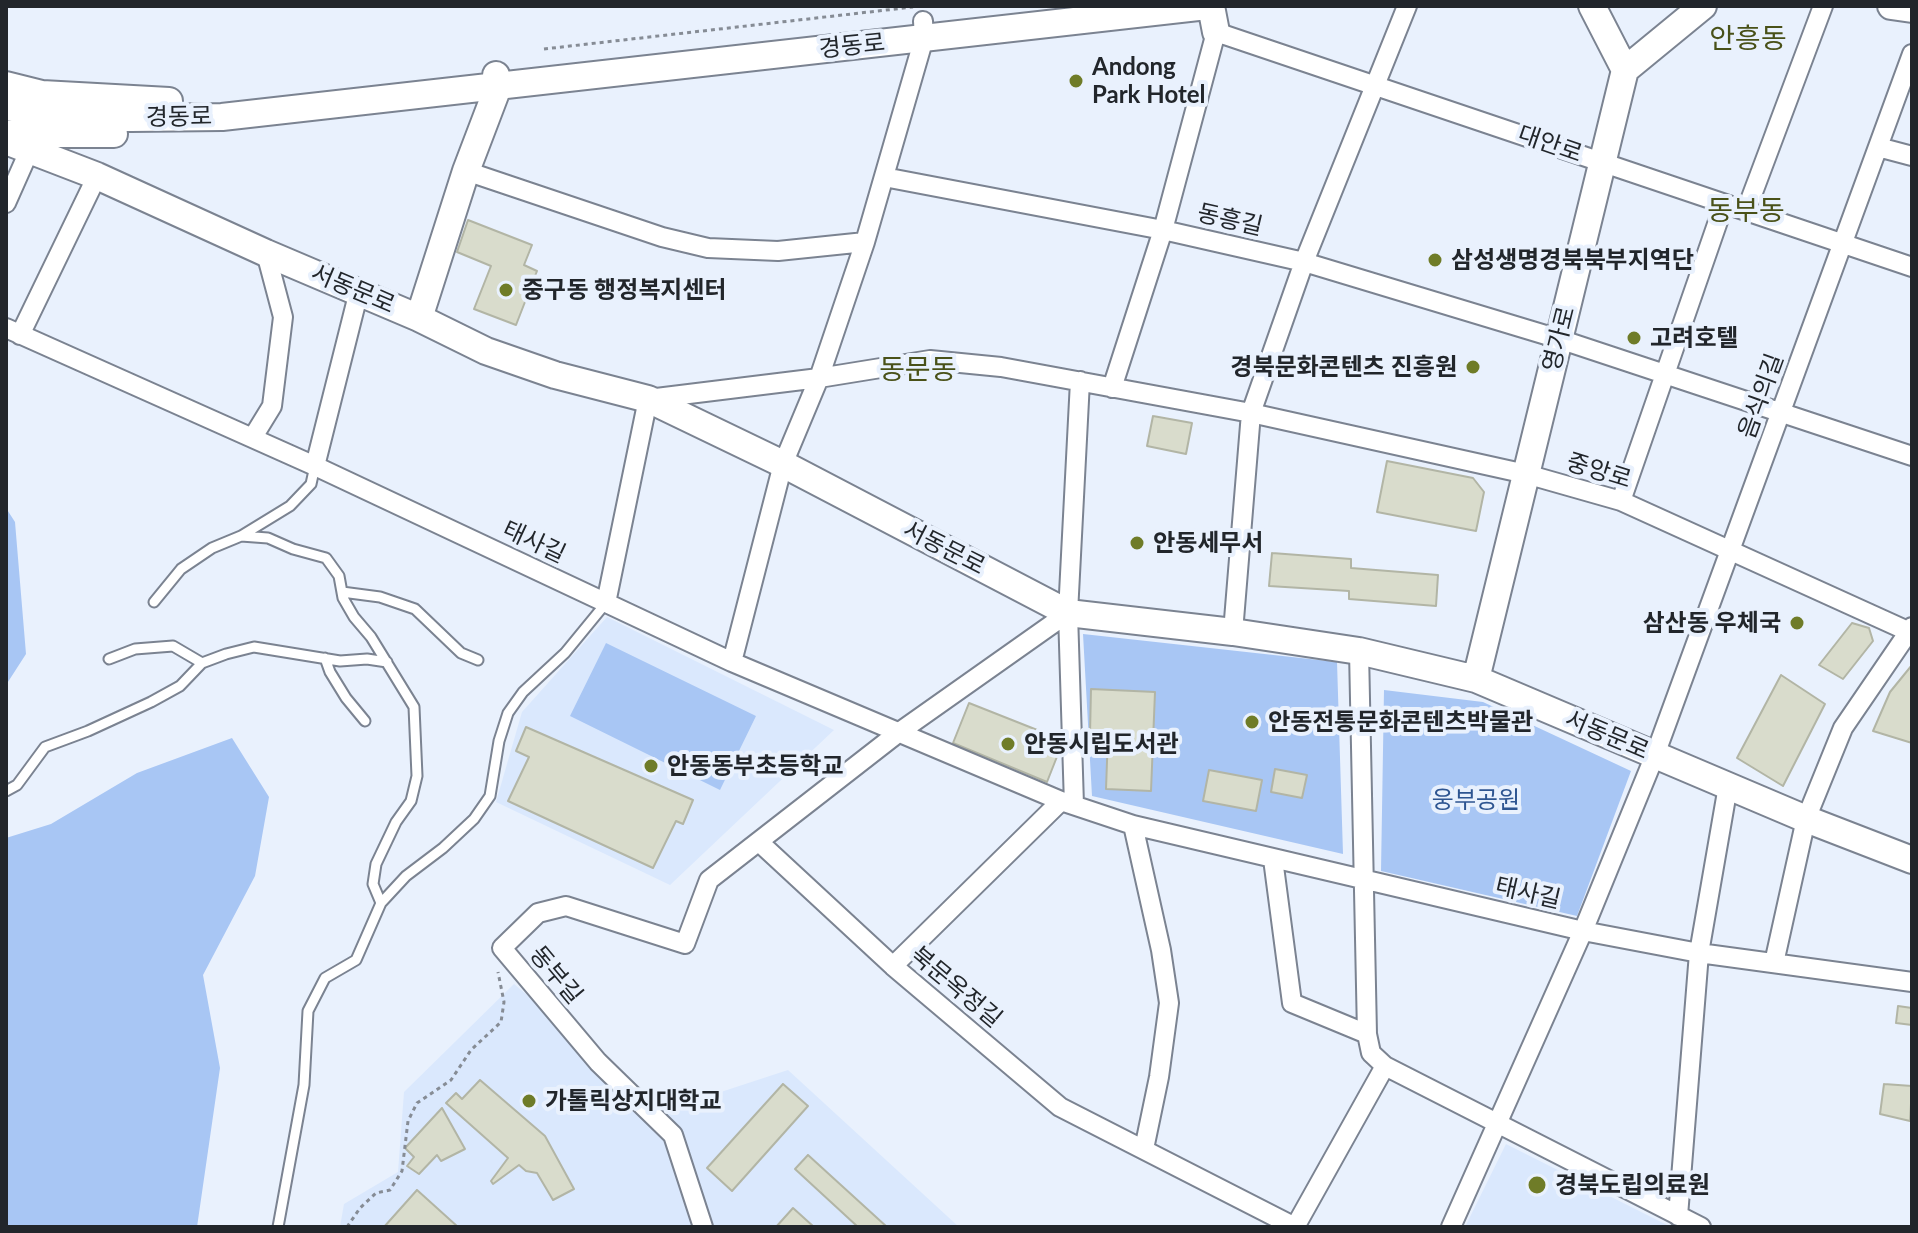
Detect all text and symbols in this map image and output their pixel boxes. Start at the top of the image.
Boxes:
district label: 안흥동 [1709,22,1787,56]
street label: 경동로 [818,28,886,64]
place label: Andong Park Hotel [1092,53,1206,109]
marker: Andong Park Hotel [1067,72,1085,90]
street label: 경동로 [146,102,212,132]
street label: 대안로 [1514,120,1586,168]
district label: 동부동 [1707,194,1785,228]
street label: 동흥길 [1194,199,1266,241]
place label: 삼성생명경북북부지역단 [1451,246,1694,274]
marker: 삼성생명경북북부지역단 [1426,251,1444,269]
street label: 서동문로 [307,258,399,320]
place label: 중구동 행정복지센터 [522,276,727,304]
marker: 중구동 행정복지센터 [497,281,515,299]
street label: 영가로 [1537,303,1581,375]
place label: 고려호텔 [1650,324,1738,352]
marker: 고려호텔 [1625,329,1643,347]
street label: 음식의길 [1732,350,1790,442]
district label: 동문동 [879,353,957,387]
place label: 경북문화콘텐츠 진흥원 [1230,353,1457,381]
marker: 경북문화콘텐츠 진흥원 [1464,358,1482,376]
street label: 중앙로 [1563,448,1635,494]
street label: 태사길 [498,515,570,569]
street label: 서동문로 [898,515,990,581]
place label: 안동세무서 [1153,529,1263,557]
marker: 안동세무서 [1128,534,1146,552]
place label: 삼산동 우체국 [1643,609,1781,637]
marker: 삼산동 우체국 [1788,614,1806,632]
street label: 서동문로 [1561,704,1653,766]
place label: 안동전통문화콘텐츠박물관 [1268,708,1533,736]
marker: 안동전통문화콘텐츠박물관 [1243,713,1261,731]
place label: 안동시립도서관 [1024,730,1179,758]
marker: 안동시립도서관 [999,735,1017,753]
place label: 안동동부초등학교 [667,752,844,780]
marker: 안동동부초등학교 [642,757,660,775]
park label: 웅부공원 [1432,786,1520,814]
street label: 태사길 [1492,872,1564,914]
street label: 동부길 [524,940,588,1010]
street label: 북문옥정길 [904,940,1008,1034]
place label: 가톨릭상지대학교 [545,1087,722,1115]
marker: 가톨릭상지대학교 [520,1092,538,1110]
place label: 경북도립의료원 [1555,1171,1710,1199]
marker: 경북도립의료원 [1526,1174,1548,1196]

